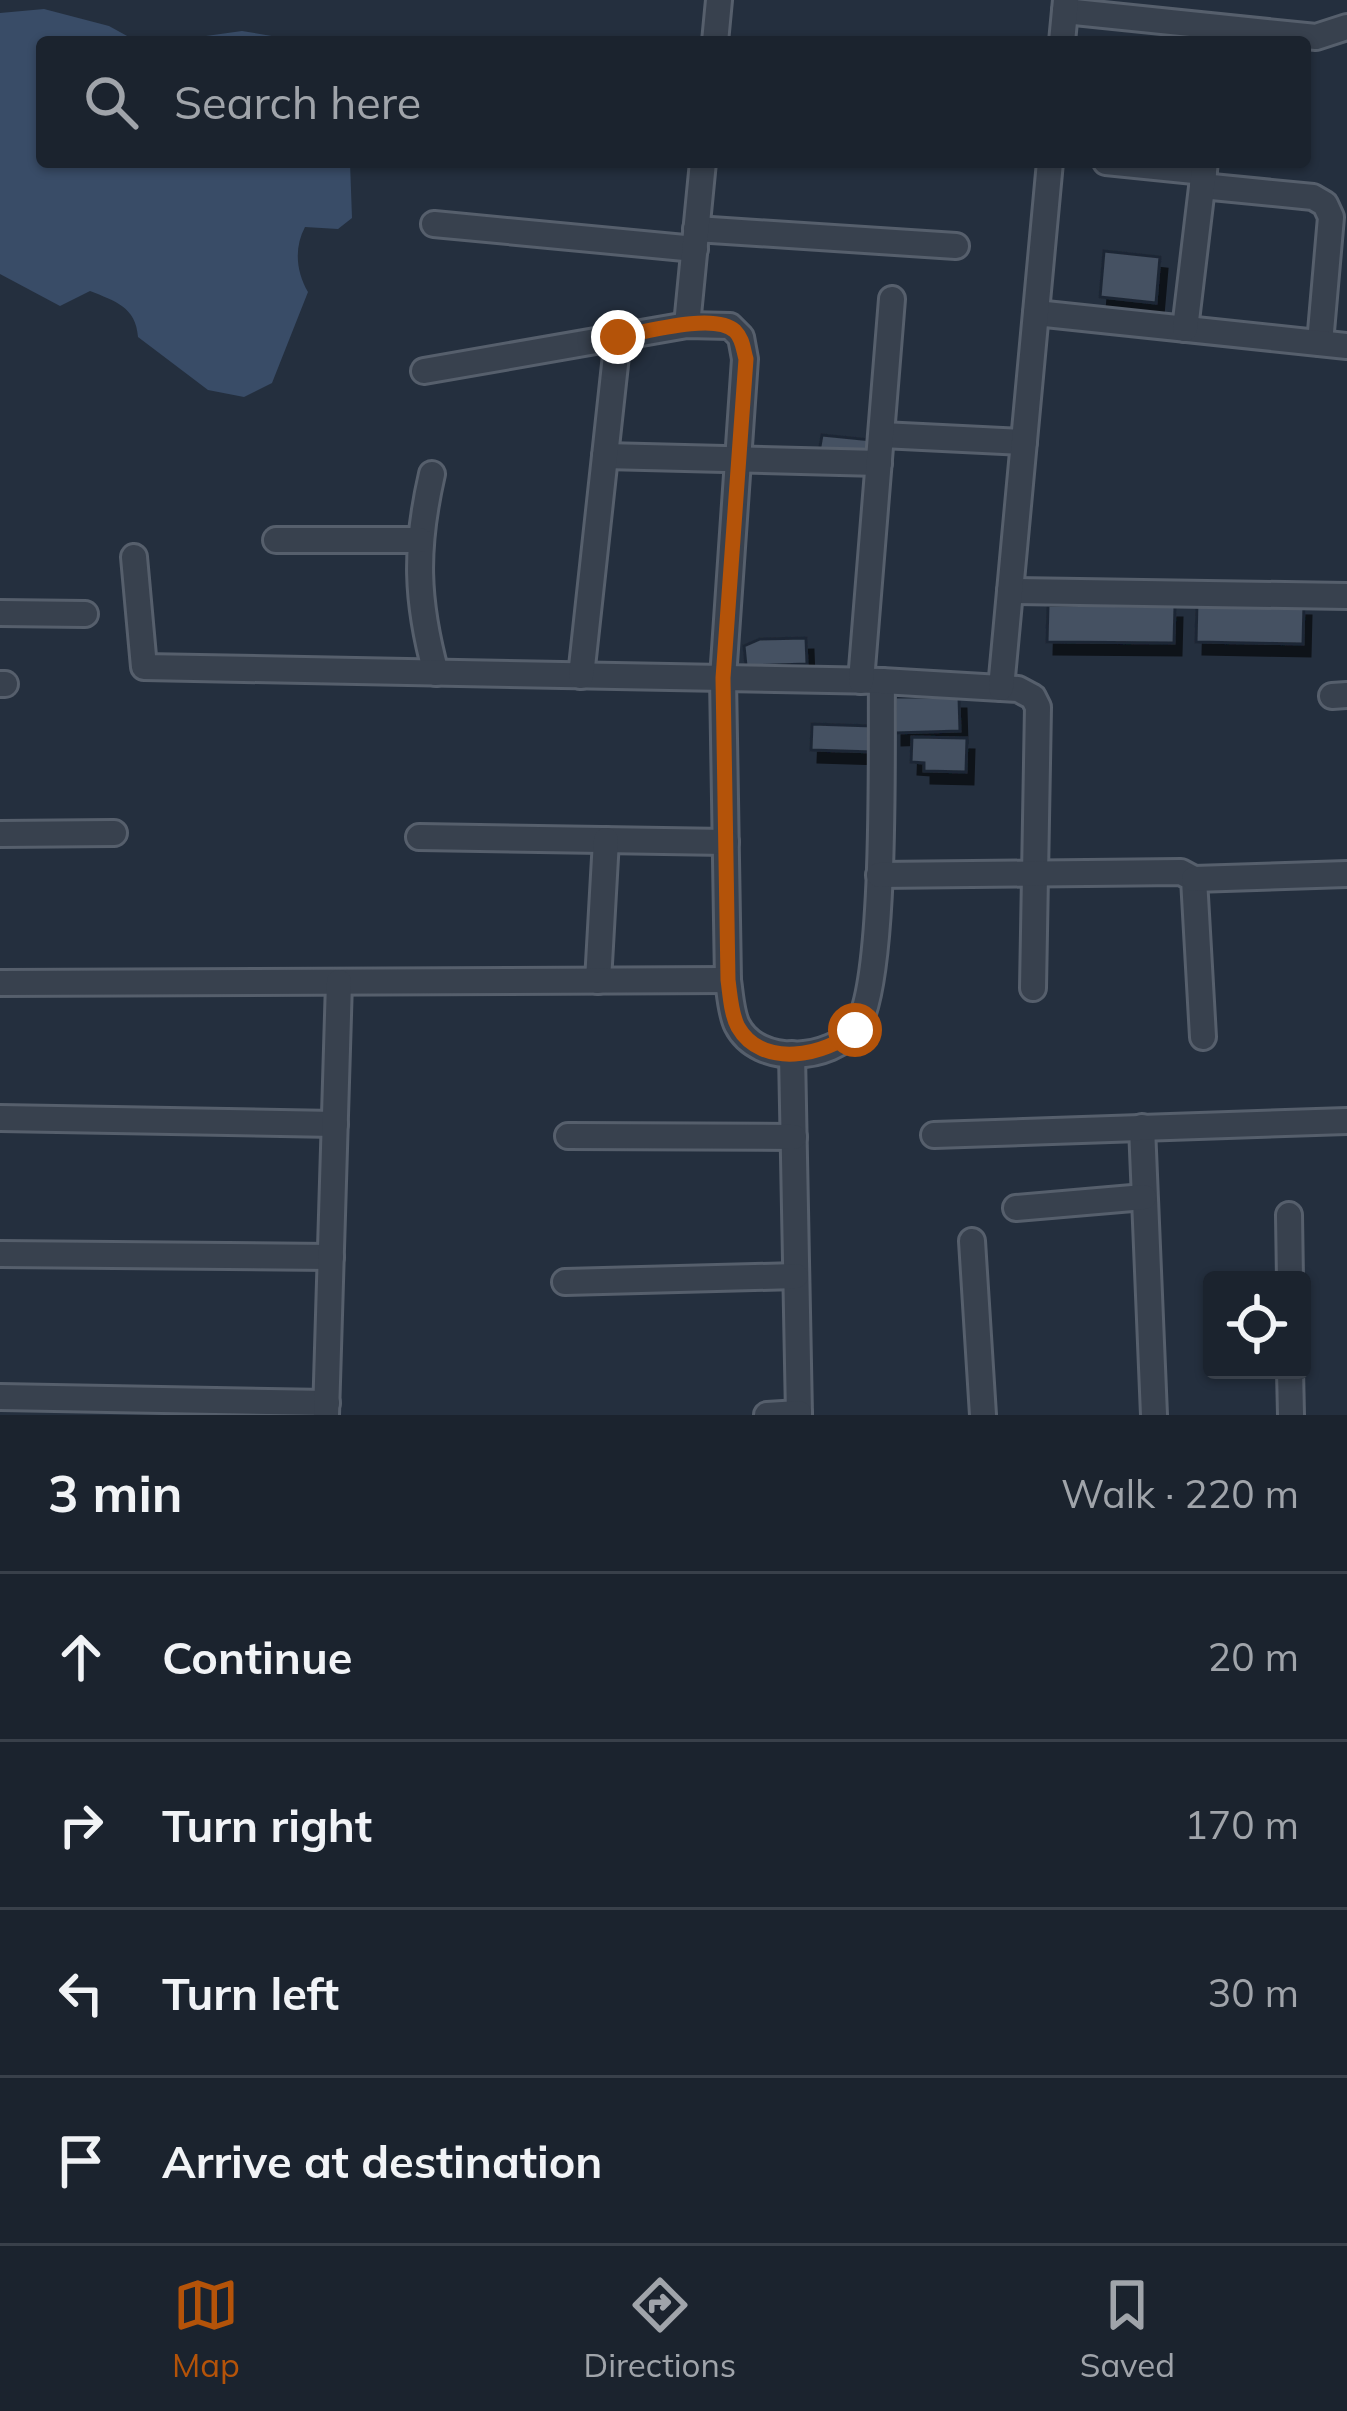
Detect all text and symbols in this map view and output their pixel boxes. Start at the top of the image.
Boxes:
search box [36,36,1311,168]
icon: search [78,69,144,135]
text: Search here [174,74,421,130]
route end [591,310,645,364]
route start [828,1003,882,1057]
map controls [1203,1271,1311,1379]
button: locate [1203,1271,1311,1379]
text: 3 min [48,1461,183,1525]
text: Walk · 220 m [1061,1469,1299,1518]
icon: ahead [48,1624,114,1690]
text: Continue [162,1629,352,1685]
text: 20 m [1208,1632,1299,1681]
icon: right [48,1792,114,1858]
text: Turn right [162,1797,372,1853]
text: 170 m [1184,1800,1299,1849]
icon: left [48,1960,114,2026]
text: Turn left [162,1965,339,2021]
text: 30 m [1208,1968,1299,2017]
icon: arrive [48,2128,114,2194]
text: Arrive at destination [162,2133,602,2189]
tab: Map [172,2272,240,2385]
tab: Directions [584,2272,736,2385]
tab: Saved [1080,2272,1175,2385]

